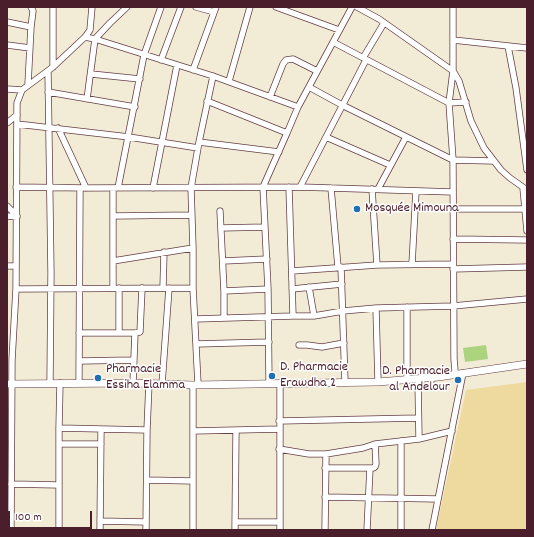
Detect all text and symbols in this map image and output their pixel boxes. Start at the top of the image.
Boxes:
place label: Mosquée Mimouna [365,201,459,217]
marker: Mosquée Mimouna [352,204,362,214]
place label: D. Pharmacie Erawdha 2 [280,360,348,392]
place label: Pharmacie Essiha Elamma [106,362,185,394]
place label: D. Pharmacie al Andelour [382,364,450,396]
marker: D. Pharmacie Erawdha 2 [267,371,277,381]
marker: Pharmacie Essiha Elamma [93,373,103,383]
marker: D. Pharmacie al Andelour [453,375,463,385]
scale bar [10,503,94,529]
text: 100 m [15,509,42,526]

